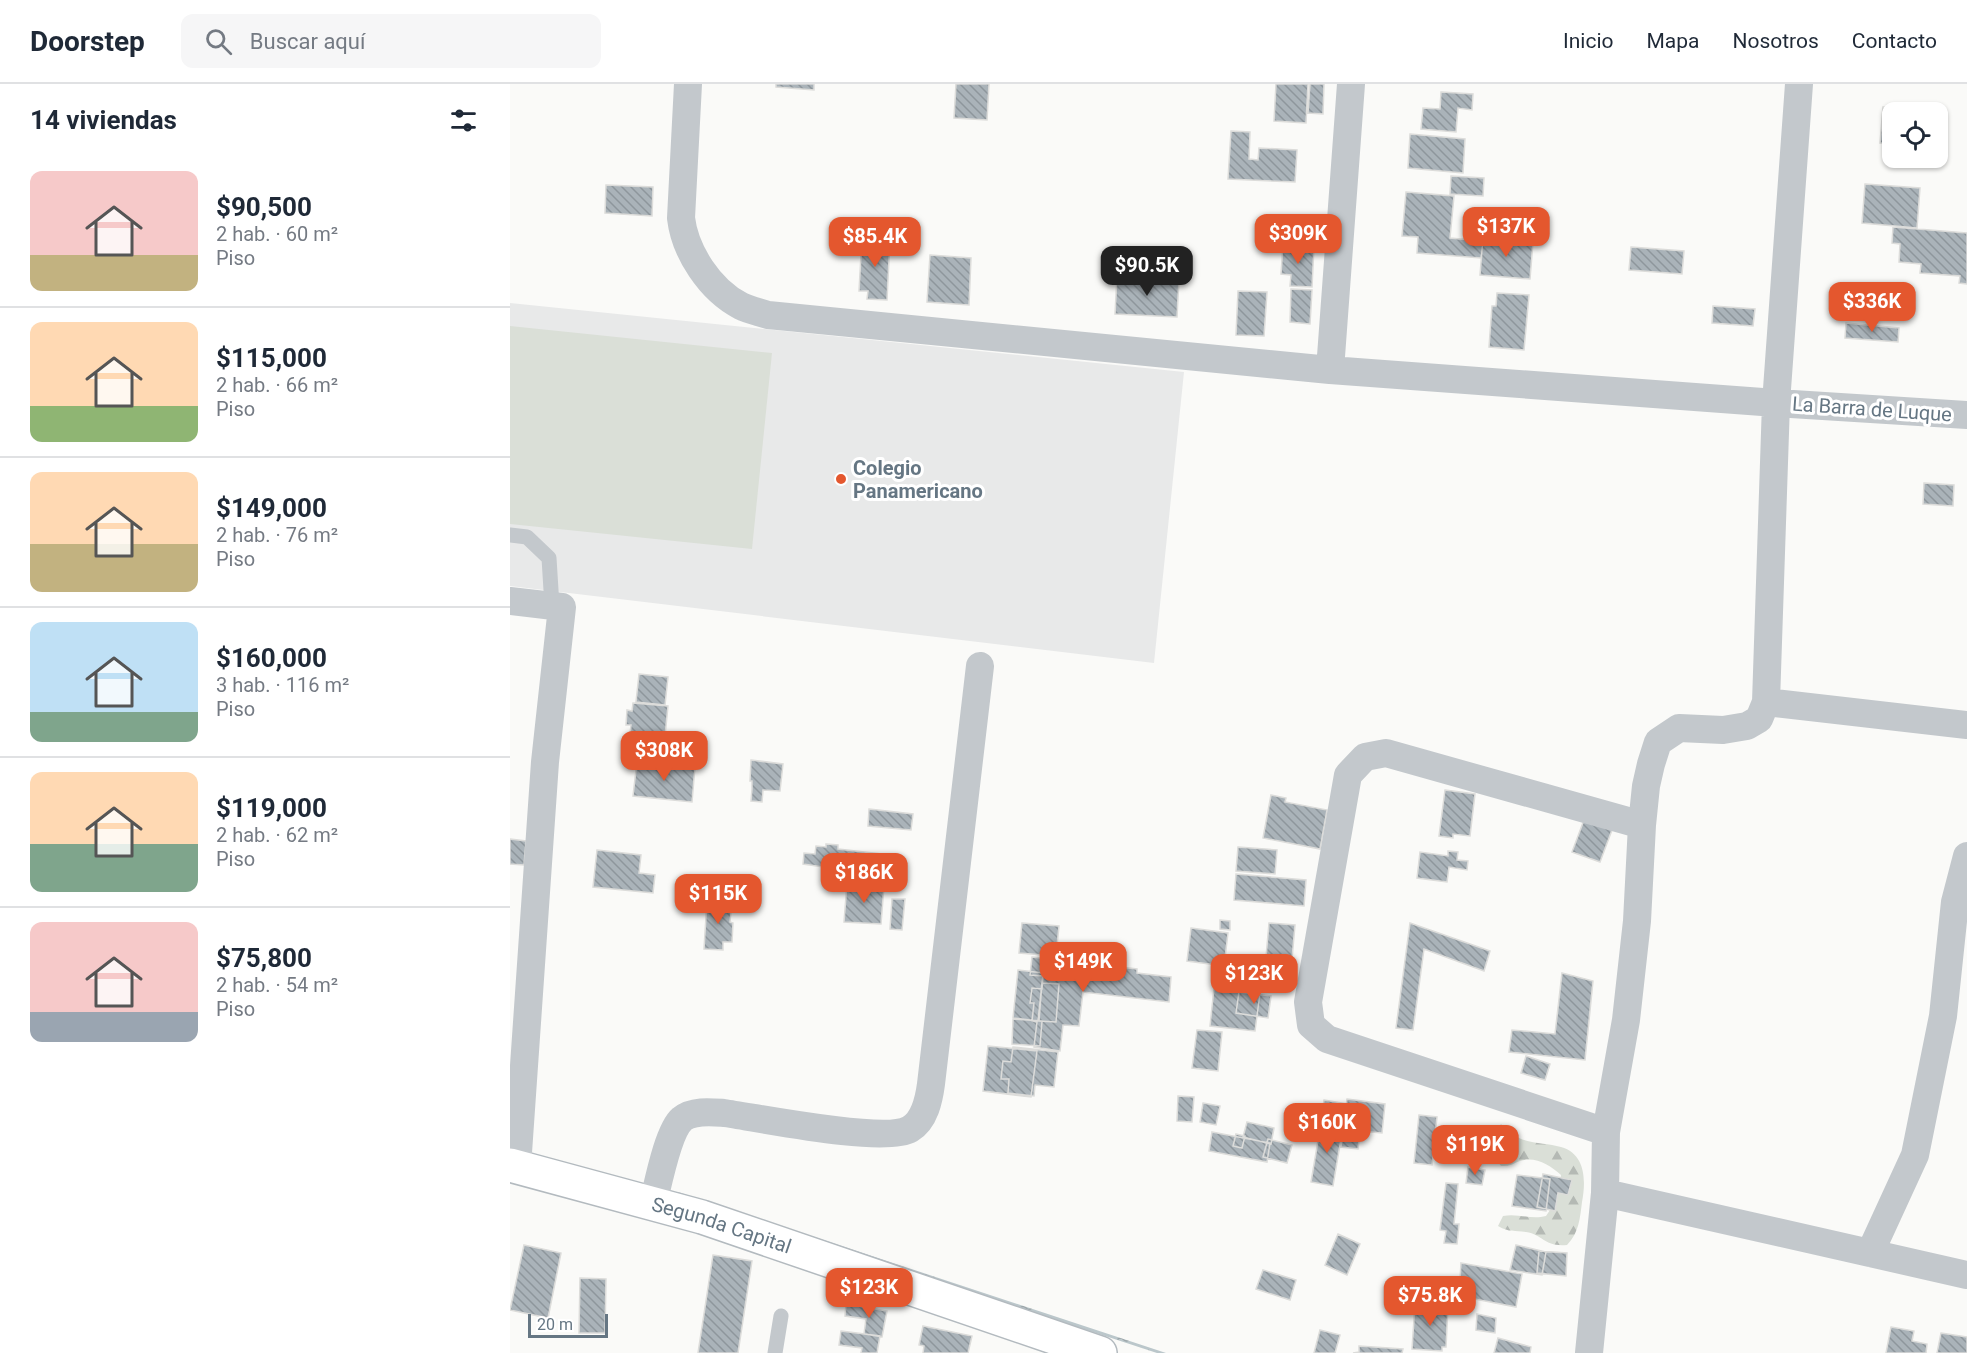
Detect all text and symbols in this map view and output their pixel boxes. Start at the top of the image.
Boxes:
search box [181,14,601,68]
text: Doorstep [30,25,145,58]
icon: search [202,25,235,58]
text: Buscar aquí [250,29,365,54]
text: Inicio [1563,29,1613,53]
text: Mapa [1646,29,1699,53]
text: Nosotros [1732,29,1819,53]
text: Contacto [1852,29,1937,53]
map controls [1882,102,1948,168]
button: locate [1882,102,1948,168]
icon: filters [447,104,480,137]
text: 14 viviendas [30,105,177,135]
text: $90,500 [216,192,312,222]
icon: home [78,195,150,267]
pin: $137K [1464,207,1548,258]
pin: $309K [1256,214,1340,265]
text: $137K [1477,214,1535,238]
pin: $85.4K [826,217,924,268]
text: $309K [1269,221,1327,245]
text: 2 hab. · 60 m² [216,222,338,246]
text: $85.4K [843,224,907,248]
text: Piso [216,246,255,270]
pin: $90.5K [1098,246,1196,297]
text: $90.5K [1115,253,1179,277]
pin: $336K [1830,282,1914,333]
text: $336K [1843,289,1901,313]
text: $115,000 [216,343,327,373]
icon: home [78,346,150,418]
text: 2 hab. · 66 m² [216,373,338,397]
street label: La Barra de Luque [1791,391,1953,427]
text: Piso [216,397,255,421]
place label: Colegio Panamericano [853,456,983,503]
marker: Colegio Panamericano [834,472,848,486]
text: $149,000 [216,493,327,523]
icon: home [78,496,150,568]
text: 2 hab. · 76 m² [216,523,338,547]
text: Piso [216,547,255,571]
text: $160,000 [216,643,327,673]
icon: home [78,646,150,718]
text: 3 hab. · 116 m² [216,673,349,697]
text: Piso [216,697,255,721]
pin: $308K [622,731,706,782]
text: $308K [635,738,693,762]
text: $119,000 [216,793,327,823]
icon: home [78,796,150,868]
text: 2 hab. · 62 m² [216,823,338,847]
text: Piso [216,847,255,871]
pin: $186K [822,853,906,904]
text: $186K [835,860,893,884]
pin: $115K [676,874,760,925]
text: $115K [689,881,747,905]
pin: $149K [1041,942,1125,993]
text: $75,800 [216,943,312,973]
icon: home [78,946,150,1018]
text: $149K [1054,949,1112,973]
pin: $123K [1212,954,1296,1005]
text: $123K [1225,961,1283,985]
text: 2 hab. · 54 m² [216,973,338,997]
text: Piso [216,997,255,1021]
pin: $160K [1285,1103,1369,1154]
text: $160K [1298,1110,1356,1134]
pin: $119K [1433,1125,1517,1176]
text: $119K [1446,1132,1504,1156]
street label: Segunda Capital [649,1192,795,1259]
pin: $123K [827,1268,911,1319]
text: $123K [840,1275,898,1299]
pin: $75.8K [1381,1276,1479,1327]
text: $75.8K [1398,1283,1462,1307]
scale bar [528,1311,608,1338]
text: 20 m [537,1315,573,1334]

